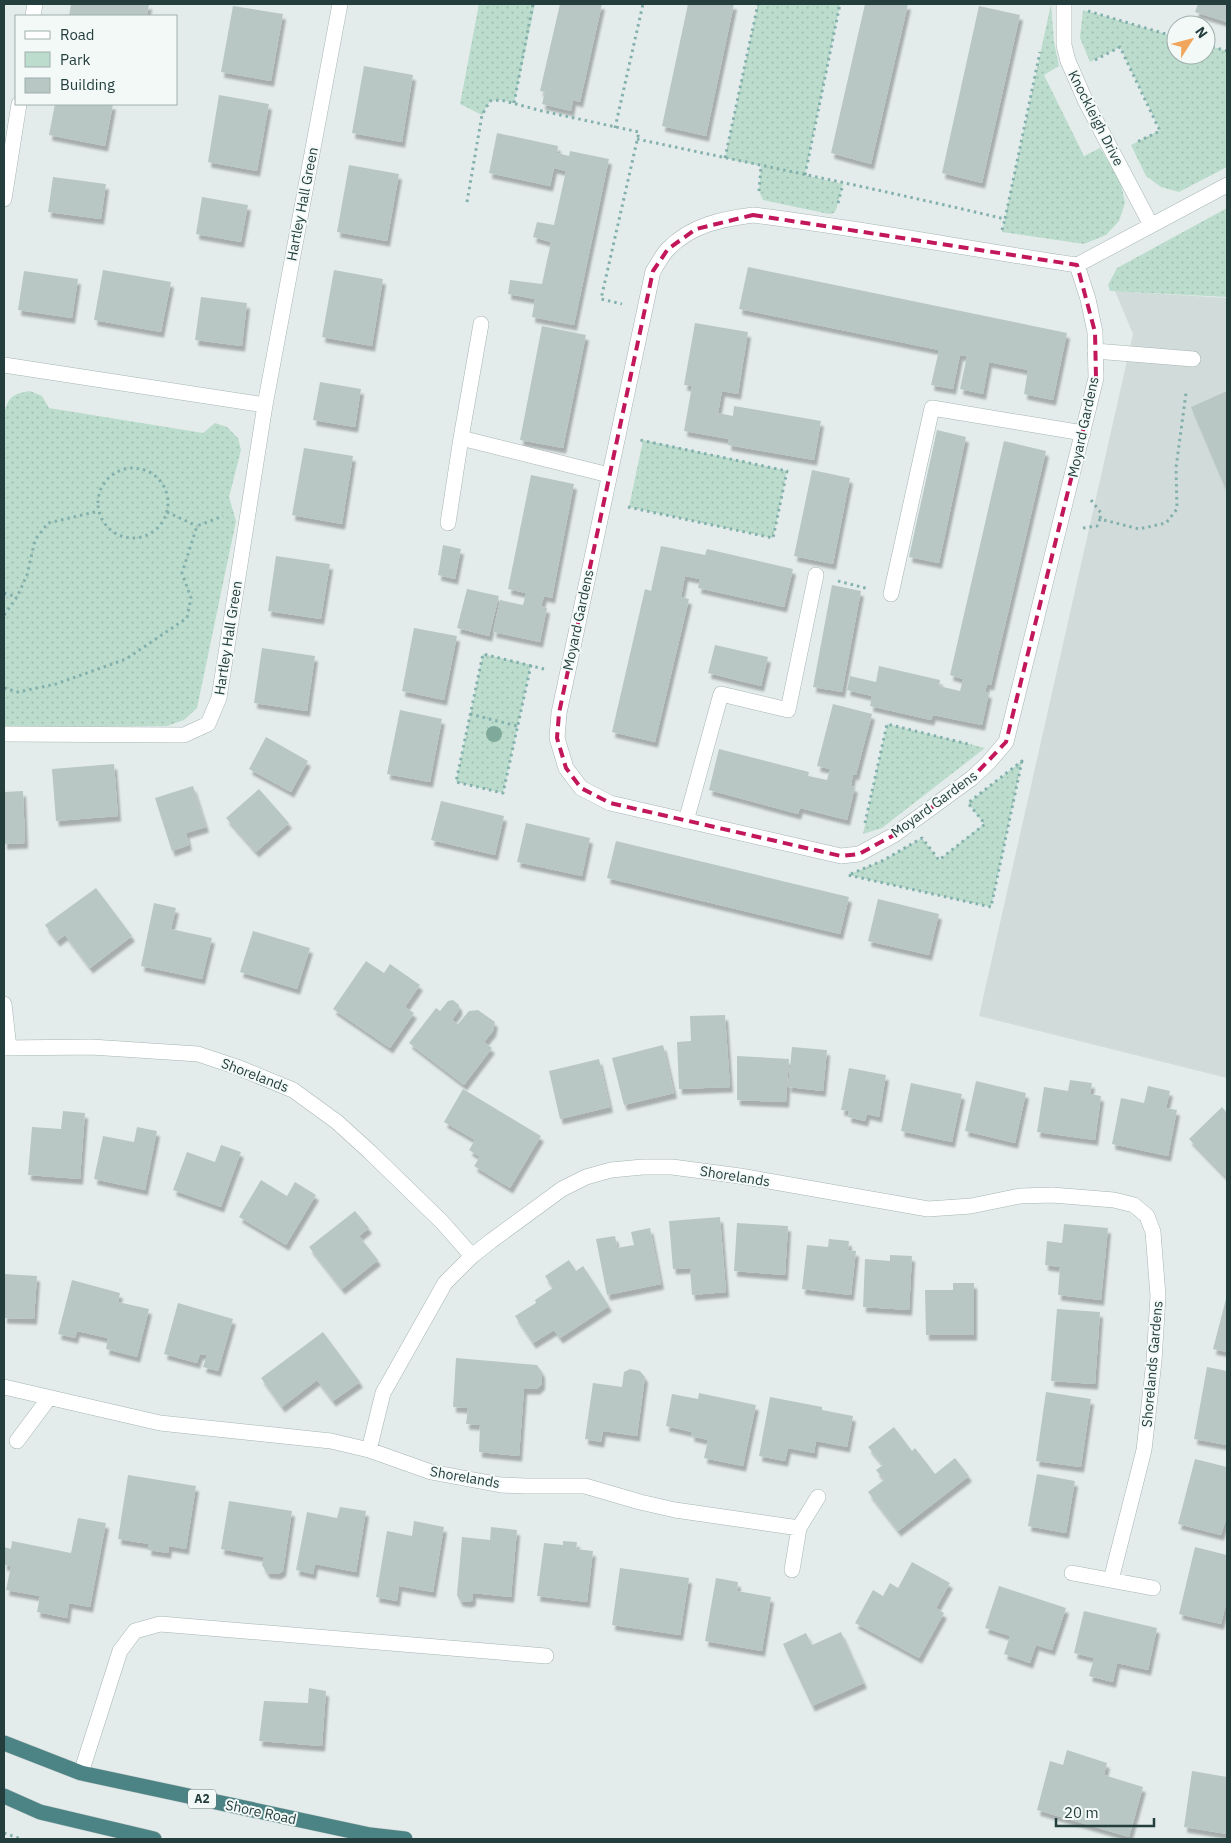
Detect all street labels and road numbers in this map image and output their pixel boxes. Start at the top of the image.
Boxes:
street label: Knockleigh Drive [1064,67,1128,169]
street label: Hartley Hall Green [282,146,322,262]
street label: Moyard Gardens [1064,375,1103,479]
street label: Moyard Gardens [559,568,598,672]
street label: Hartley Hall Green [210,580,246,696]
street label: Moyard Gardens [887,766,981,841]
street label: Shorelands [219,1054,291,1096]
street label: Shorelands [699,1162,772,1190]
street label: Shorelands Gardens [1137,1300,1167,1428]
street label: Shorelands [429,1462,502,1492]
road number: A2 [188,1790,216,1808]
street label: Shore Road [224,1796,298,1828]

